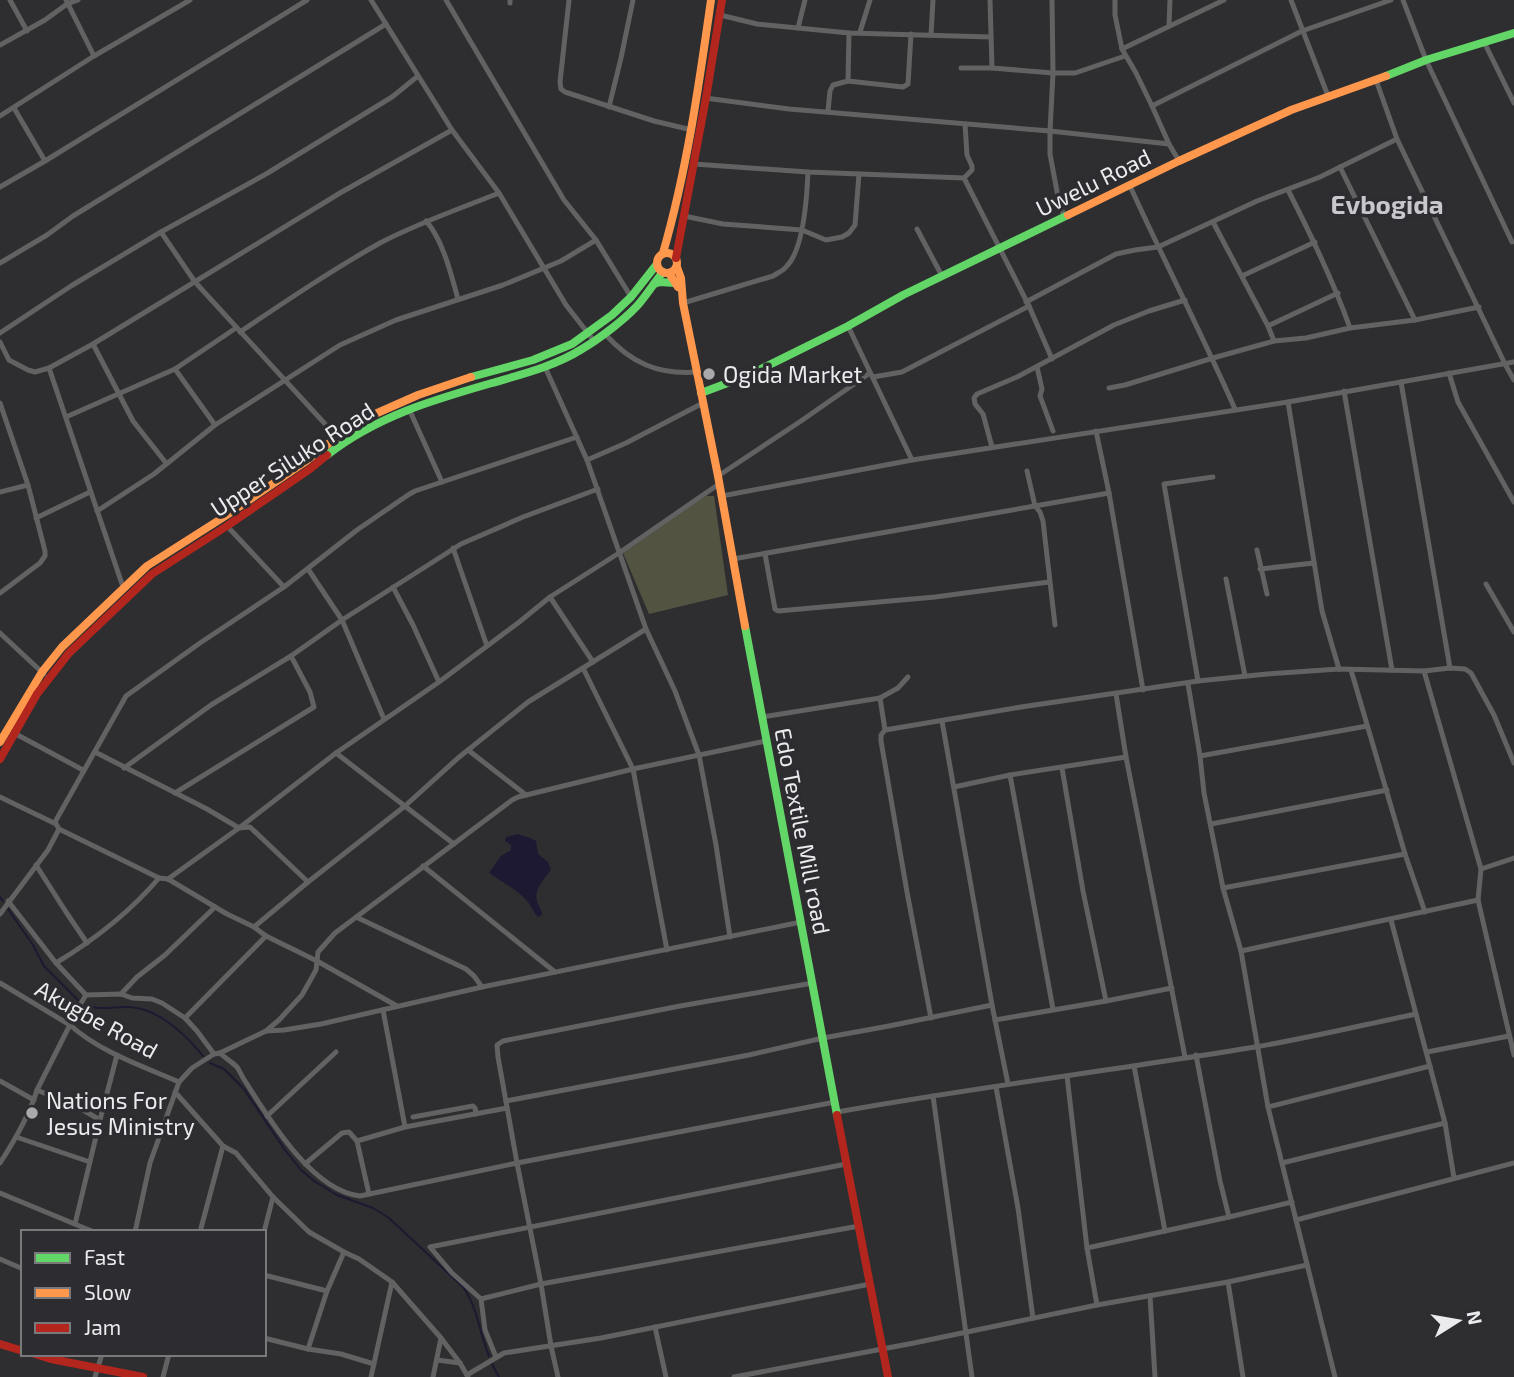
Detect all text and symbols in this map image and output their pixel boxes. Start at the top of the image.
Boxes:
street label: Uwelu Road [1031,142,1155,222]
district label: Evbogida [1330,188,1444,219]
place label: Ogida Market [723,360,863,388]
marker: Ogida Market [701,366,717,382]
street label: Upper Siluko Road [205,396,379,522]
street label: Edo Textile Mill road [769,725,837,937]
street label: Akugbe Road [31,974,163,1064]
place label: Nations For Jesus Ministry [46,1086,195,1140]
marker: Nations For Jesus Ministry [24,1105,40,1121]
legend [21,1230,266,1356]
text: Fast [84,1244,125,1269]
text: Slow [84,1279,131,1304]
north arrow [1423,1286,1493,1356]
text: N [1463,1309,1488,1327]
text: Jam [84,1314,121,1339]

